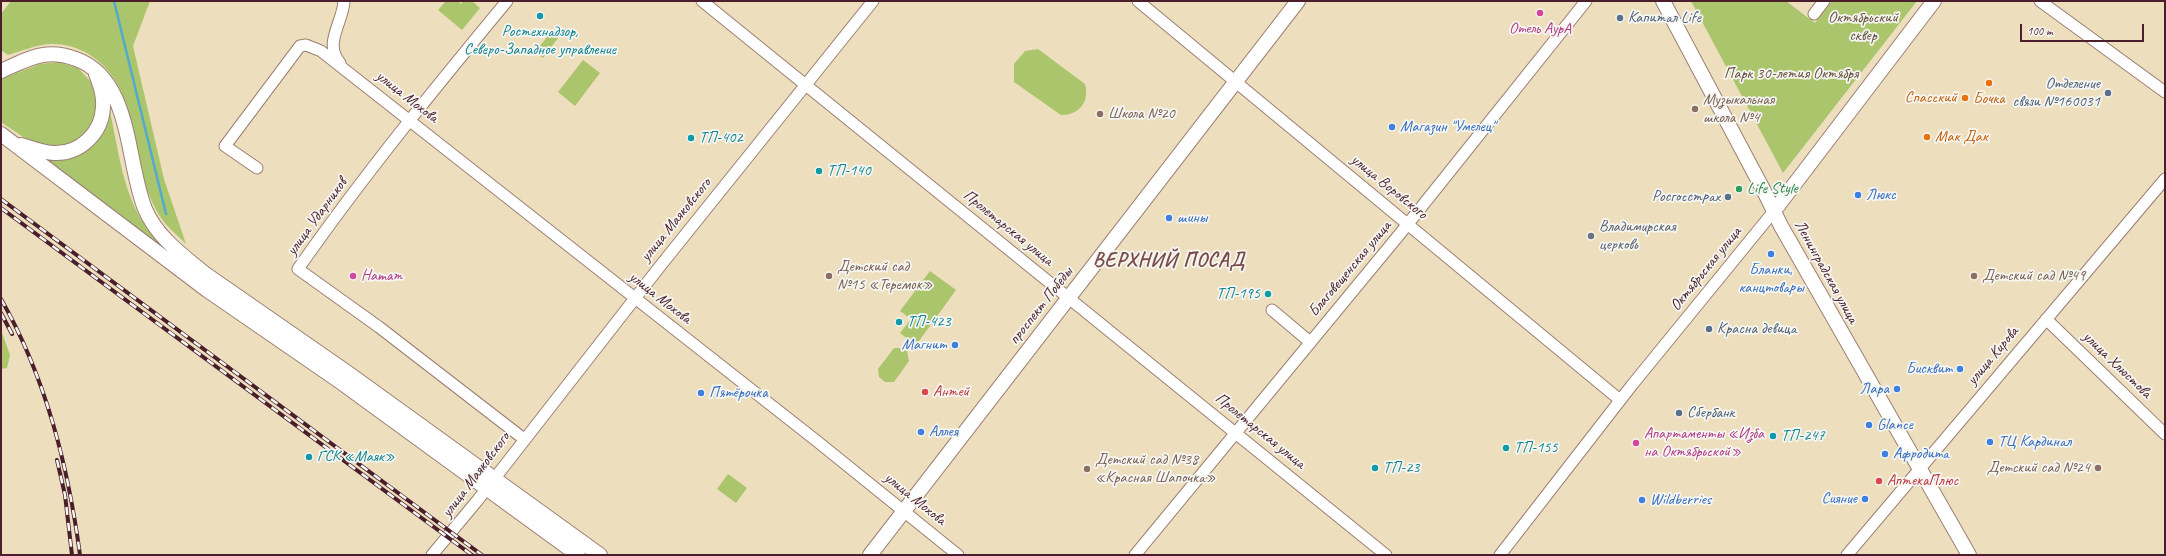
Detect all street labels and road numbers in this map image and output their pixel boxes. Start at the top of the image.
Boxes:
street label: улица Мохова [372,67,442,127]
street label: улица Воровского [1347,150,1431,224]
street label: улица Маяковского [636,174,716,266]
street label: улица Ударников [282,175,352,259]
street label: Пролетарская улица [959,186,1057,270]
street label: Благовещенская улица [1304,217,1396,321]
street label: Ленинградская улица [1790,217,1862,327]
street label: Октябрьская улица [1666,223,1746,315]
street label: проспект Победы [1005,263,1077,349]
street label: улица Мохова [625,268,695,328]
street label: улица Кирова [1963,323,2023,389]
street label: улица Хлюстова [2078,327,2156,403]
street label: Пролетарская улица [1211,389,1309,473]
street label: улица Маяковского [438,429,514,521]
street label: улица Мохова [880,468,950,530]

